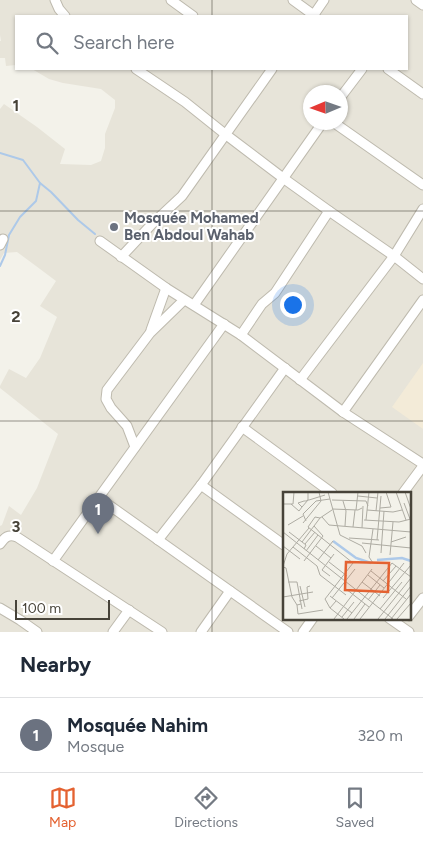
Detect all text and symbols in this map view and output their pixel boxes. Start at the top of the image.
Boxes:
search box [15,15,408,70]
icon: search [33,29,61,57]
text: Search here [73,31,175,54]
north arrow [303,85,348,130]
text: 1 [13,96,19,115]
place label: Mosquée Mohamed Ben Abdoul Wahab [124,209,259,244]
marker: Mosquée Mohamed Ben Abdoul Wahab [108,221,120,233]
your location [280,292,306,318]
text: 2 [11,307,21,326]
inset map [283,492,410,620]
pin: 1 [82,493,114,534]
text: 3 [12,517,21,536]
scale bar [15,597,110,620]
text: 100 m [22,600,61,617]
text: Nearby [20,652,91,677]
text: Mosquée Nahim [67,714,208,737]
text: 1 [33,726,39,745]
text: 320 m [358,726,403,745]
text: Mosque [67,737,124,756]
tab: Map [49,784,77,831]
tab: Directions [174,784,238,831]
tab: Saved [336,784,374,831]

